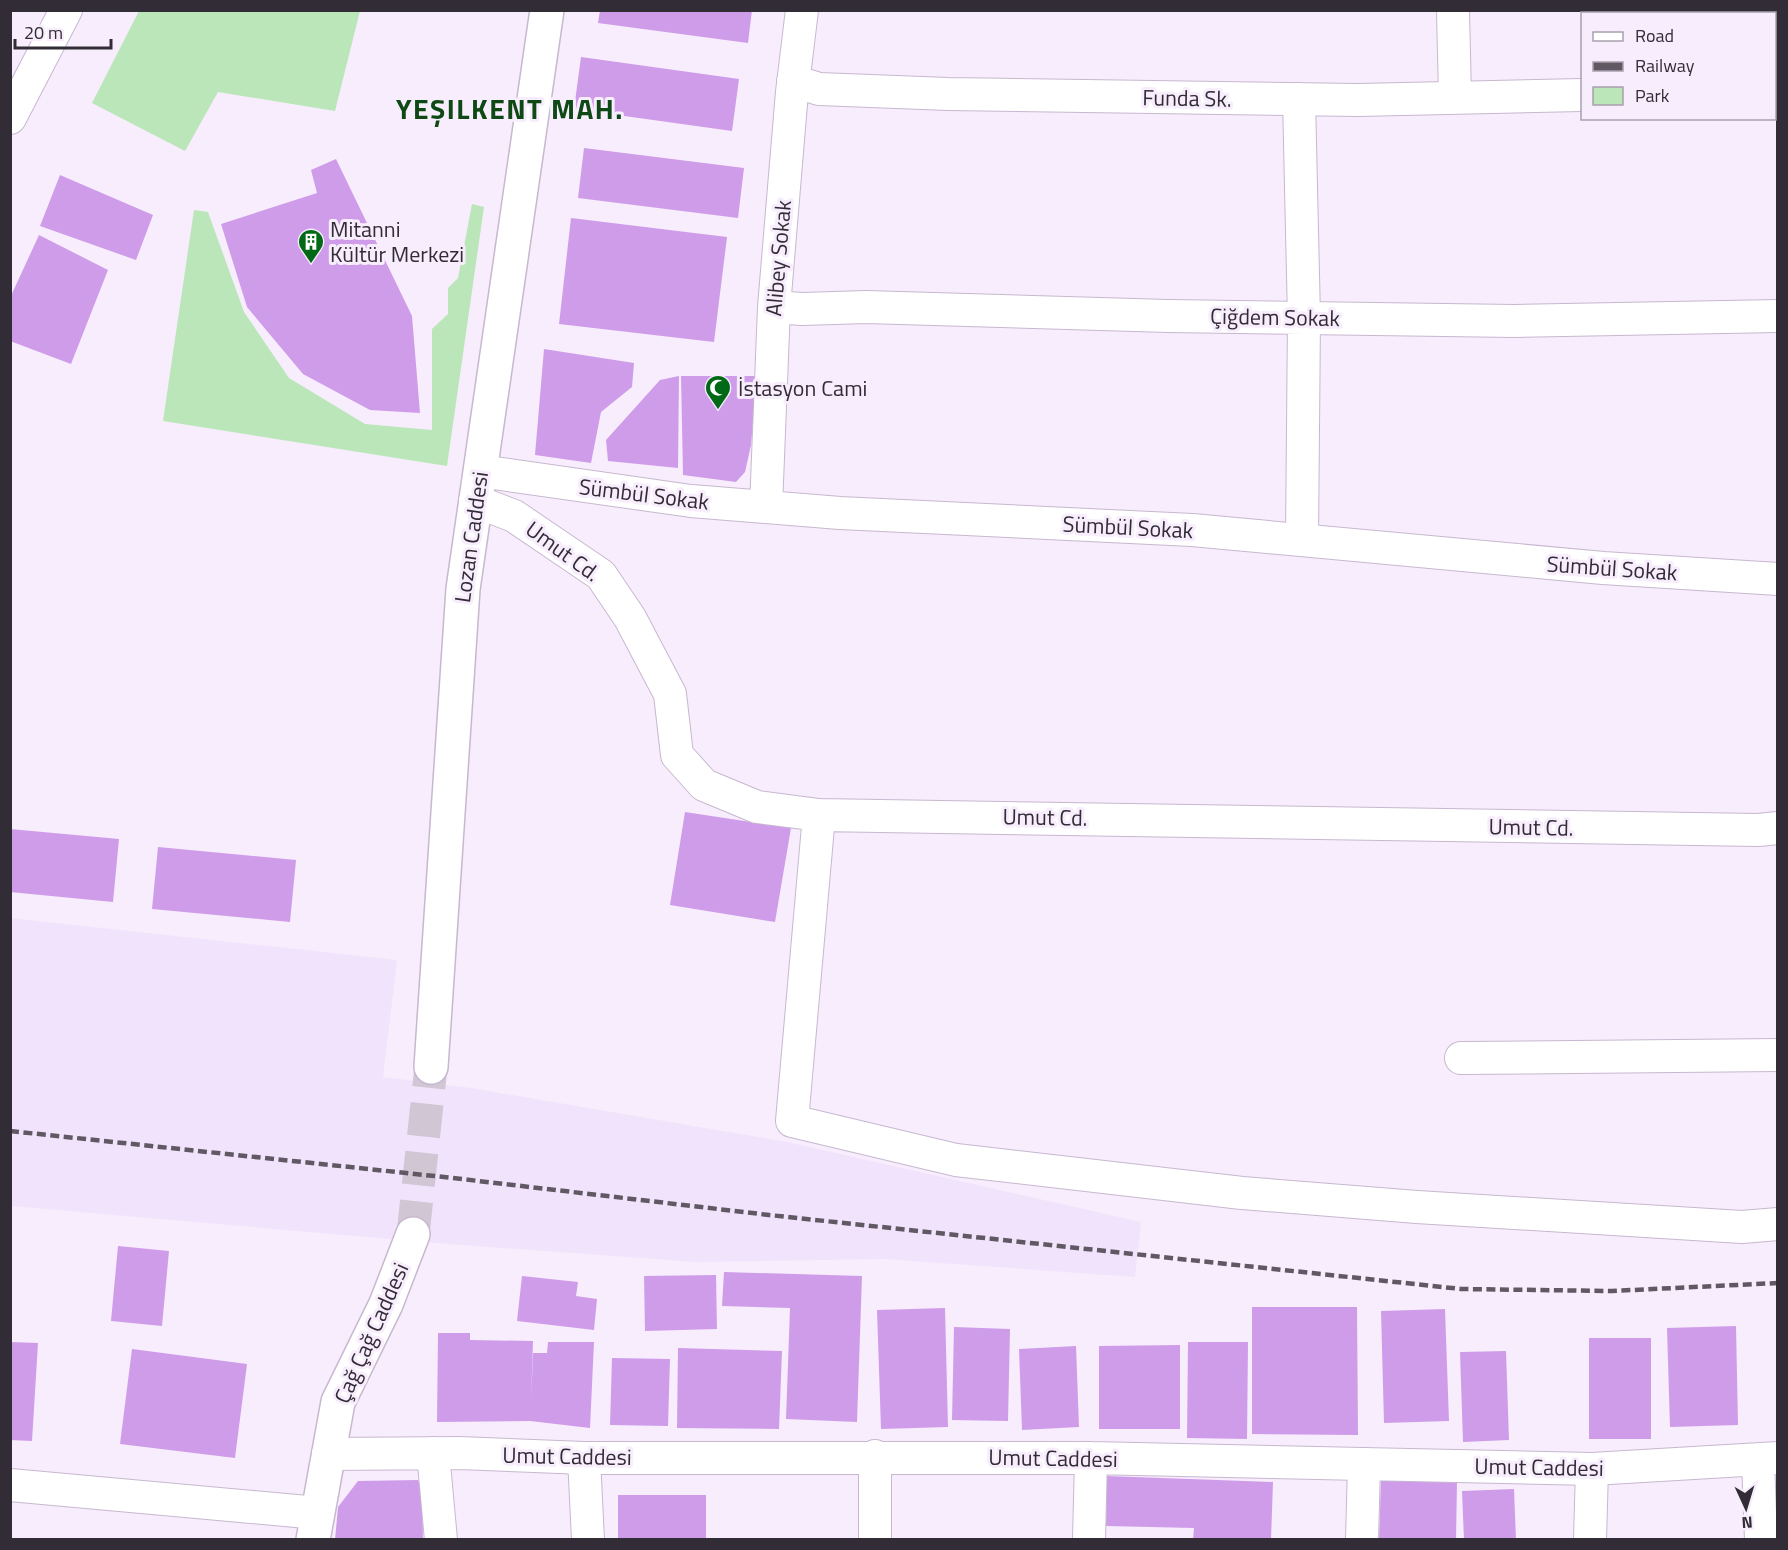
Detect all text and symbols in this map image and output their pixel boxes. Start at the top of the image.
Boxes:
scale bar [15,12,111,50]
legend [1581,12,1776,120]
text: 20 m [24,19,63,46]
text: Road [1635,22,1674,49]
text: Railway [1635,52,1695,79]
street label: Funda Sk. [1142,80,1232,116]
text: Park [1635,82,1670,109]
district label: YEŞILKENT MAH. [396,87,624,130]
street label: Alibey Sokak [756,198,800,318]
place label: Mitanni Kültür Merkezi [330,212,464,271]
building icon: Mitanni Kültür Merkezi [296,227,326,265]
street label: Çiğdem Sokak [1210,299,1341,335]
place label: İstasyon Cami [738,371,867,405]
mosque icon: İstasyon Cami [703,373,733,411]
street label: Lozan Caddesi [445,469,497,605]
street label: Sümbül Sokak [577,469,711,519]
street label: Sümbül Sokak [1062,507,1195,547]
street label: Umut Cd. [519,512,607,590]
street label: Sümbül Sokak [1546,546,1679,590]
street label: Umut Cd. [1002,799,1088,835]
street label: Umut Cd. [1488,809,1574,845]
street label: Çağ Çağ Caddesi [325,1257,417,1409]
street label: Umut Caddesi [502,1438,632,1474]
street label: Umut Caddesi [988,1440,1118,1476]
street label: Umut Caddesi [1474,1449,1604,1485]
north arrow [1716,1478,1776,1538]
text: N [1741,1511,1753,1535]

